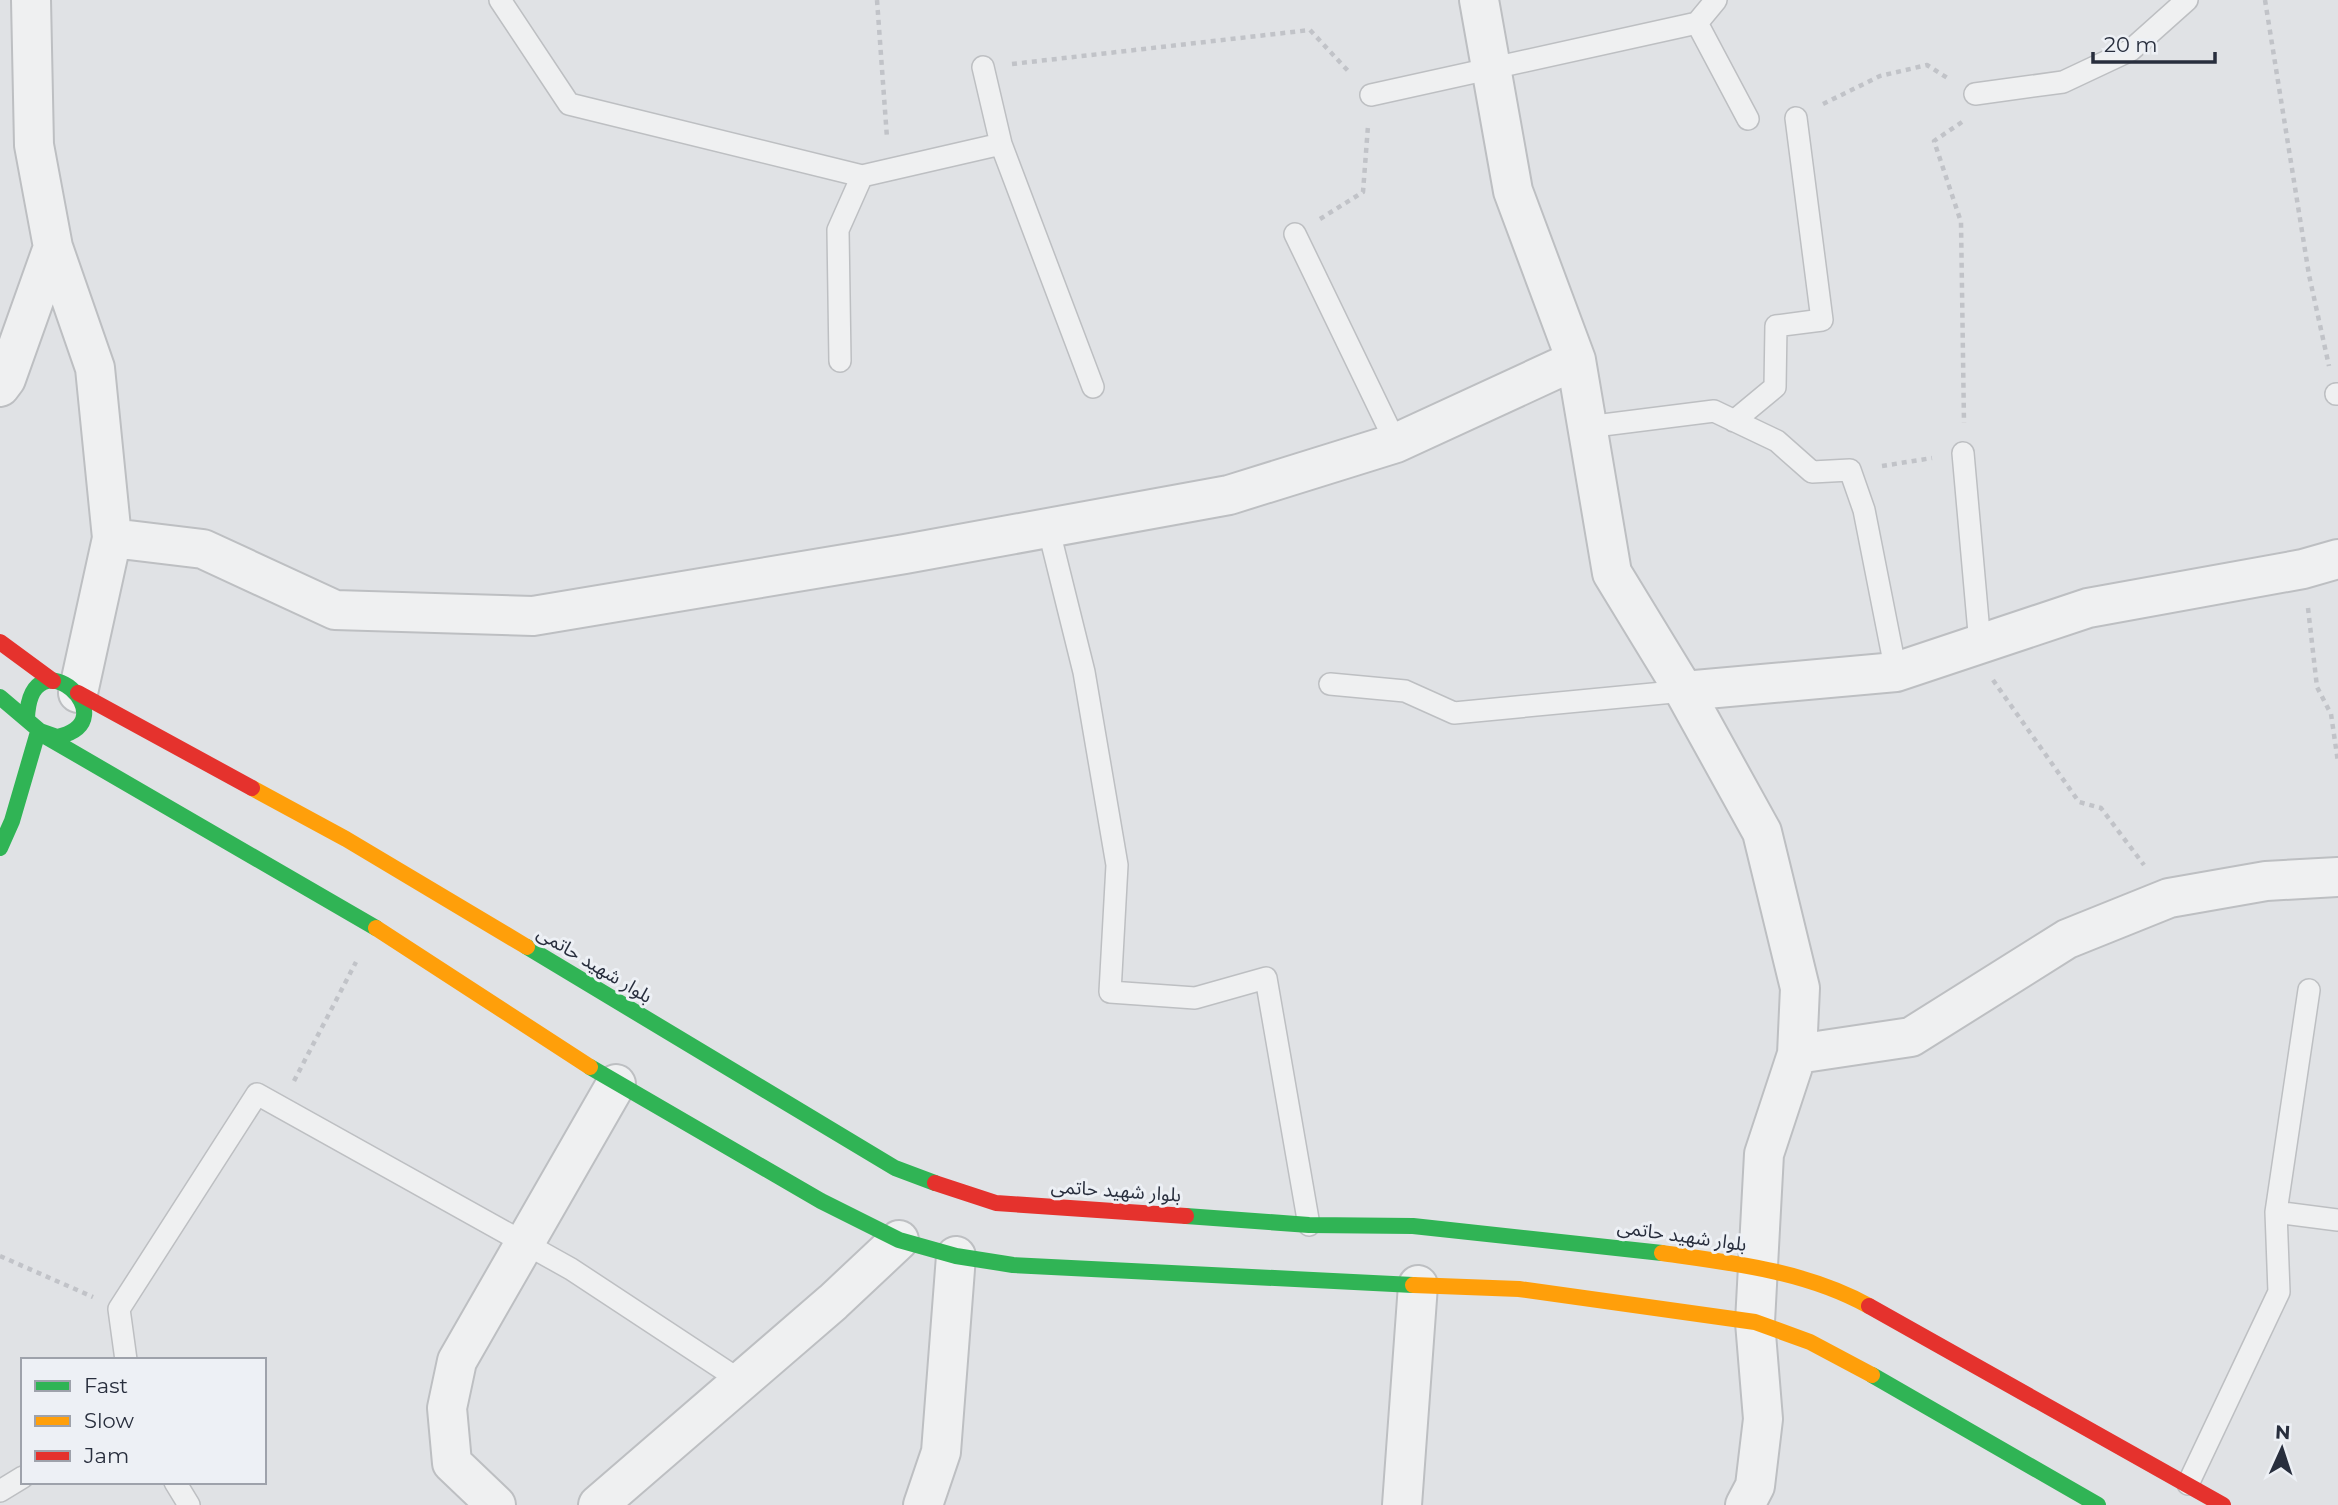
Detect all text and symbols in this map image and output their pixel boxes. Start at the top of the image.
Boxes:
scale bar [2093,21,2216,65]
text: 20 m [2104,32,2158,57]
street label: بلوار شهید حاتمی [533,921,657,1008]
street label: بلوار شهید حاتمی [1050,1174,1182,1207]
street label: بلوار شهید حاتمی [1616,1215,1748,1256]
legend [21,1358,266,1484]
text: Fast [84,1373,128,1398]
text: Slow [84,1408,134,1433]
north arrow [2247,1414,2317,1484]
text: N [2275,1421,2291,1444]
text: Jam [83,1443,129,1468]

